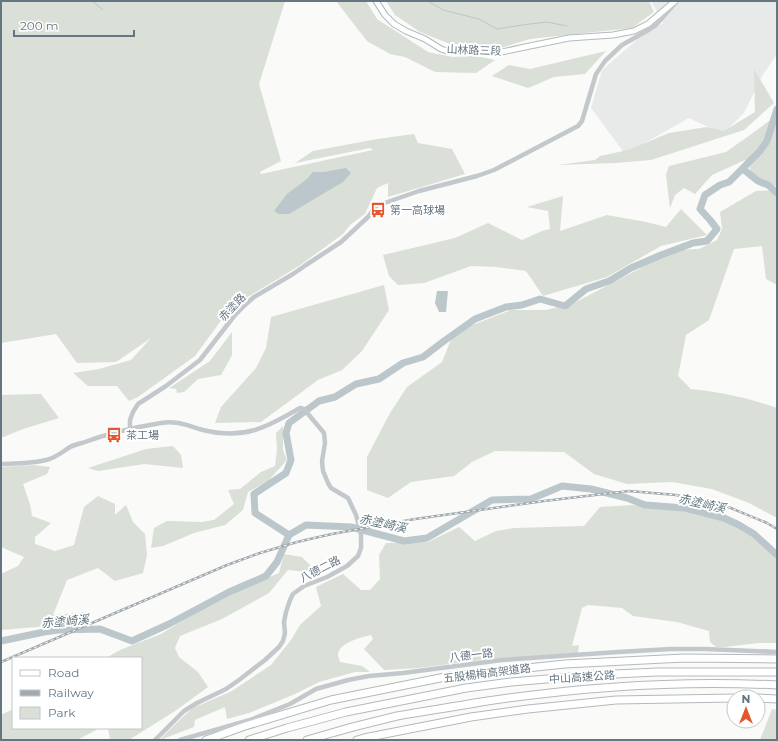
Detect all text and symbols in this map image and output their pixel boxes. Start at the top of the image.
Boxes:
scale bar [14,12,134,38]
text: 200 m [20,18,59,33]
street label: 山林路三段 [446,42,502,58]
bus stop icon: 第一高球場 [369,201,387,219]
place label: 第一高球場 [390,203,445,217]
street label: 赤塗路 [216,290,248,324]
bus stop icon: 茶工場 [105,426,123,444]
place label: 茶工場 [126,428,159,442]
water label: 赤塗崎溪 [677,490,729,516]
water label: 赤塗崎溪 [358,511,410,536]
street label: 八德二路 [297,553,343,585]
water label: 赤塗崎溪 [40,611,92,631]
street label: 八德一路 [448,645,494,665]
legend [12,657,142,729]
street label: 五股楊梅高架道路 [442,661,532,685]
text: Road [48,665,79,680]
street label: 中山高速公路 [549,668,615,686]
text: Railway [48,685,94,700]
north arrow [726,689,766,729]
text: N [742,692,750,706]
text: Park [48,705,76,720]

